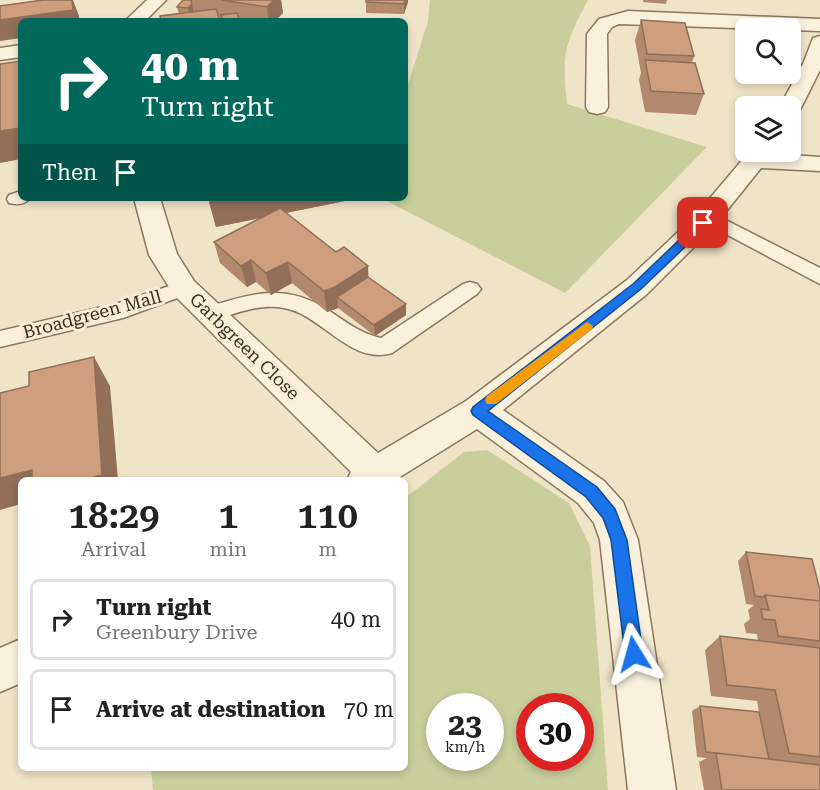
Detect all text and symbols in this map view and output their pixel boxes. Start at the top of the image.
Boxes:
map controls [735,18,801,162]
button: search [735,18,801,84]
text: 40 m [141,41,239,90]
icon: right [42,42,120,120]
text: Turn right [141,91,274,123]
button: layers [735,96,801,162]
icon: arrive [109,156,142,189]
text: Then [42,160,97,185]
pin [677,197,728,248]
icon: arrive [686,206,719,239]
street label: Broadgreen Mall [20,285,164,343]
street label: Garbgreen Close [186,288,304,404]
text: 18:29 [68,495,159,537]
text: 1 [218,495,238,537]
text: 110 [297,495,358,537]
text: Arrival [81,537,146,561]
text: min [210,537,247,561]
text: m [318,537,337,561]
text: Turn right [96,595,211,620]
icon: right [45,603,78,636]
text: 40 m [331,607,381,632]
text: Greenbury Drive [96,620,257,644]
position arrow [602,622,666,686]
icon: arrive [45,693,78,726]
speed limit sign: 30 [516,693,594,771]
text: Arrive at destination [96,697,325,722]
text: 70 m [343,697,394,722]
text: 23 [448,707,482,742]
text: km/h [445,738,485,756]

